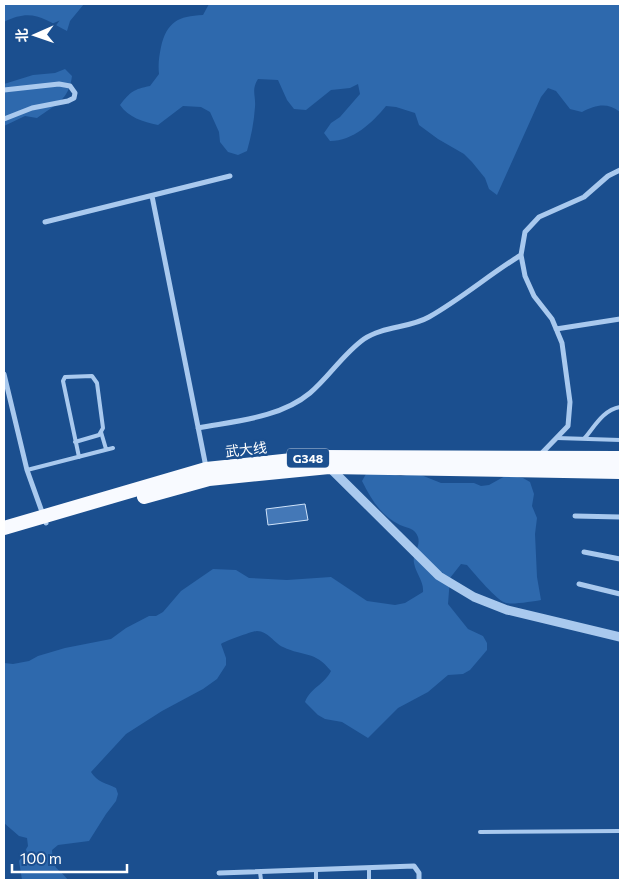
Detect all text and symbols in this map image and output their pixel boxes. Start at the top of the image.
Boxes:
north arrow [10,10,60,60]
text: 北 [13,28,30,43]
street label: 武大线 [224,438,268,460]
road number: G348 [287,448,329,468]
scale bar [12,842,128,874]
text: 100 m [20,849,62,867]

